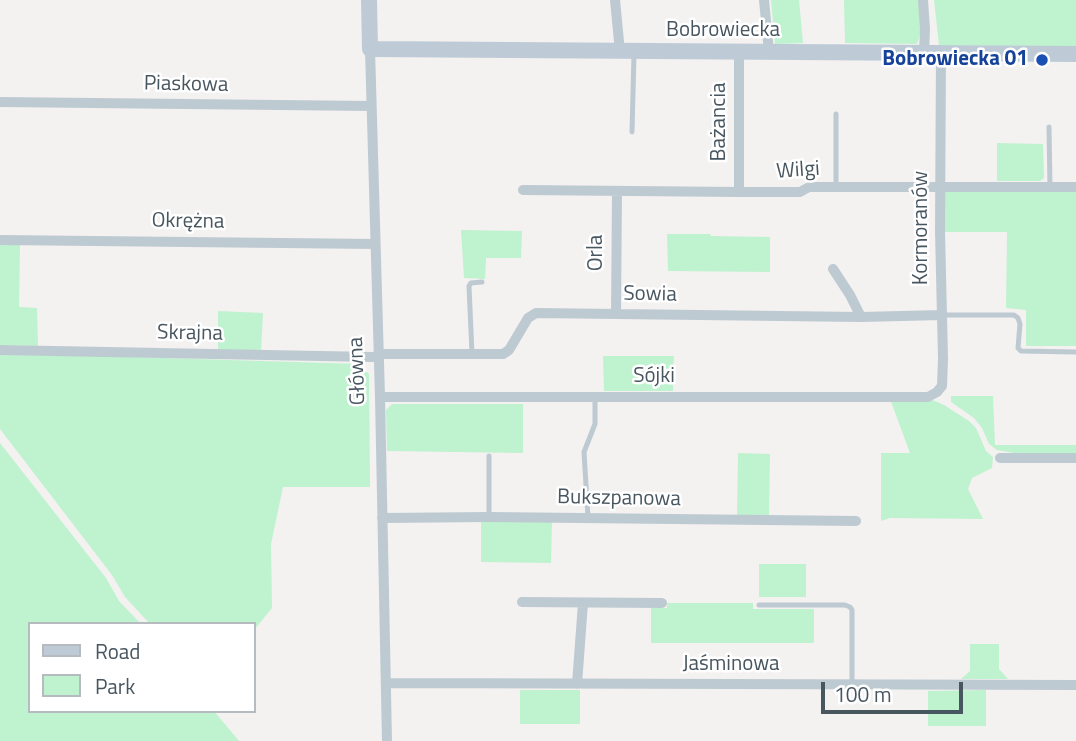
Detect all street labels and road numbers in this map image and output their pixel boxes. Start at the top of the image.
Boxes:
street label: Bobrowiecka [666,18,780,44]
street label: Piaskowa [144,72,228,98]
street label: Bażancia [707,82,733,162]
street label: Wilgi [775,157,821,185]
street label: Kormoranów [909,171,935,285]
street label: Okrężna [151,209,225,235]
street label: Orla [584,235,610,271]
street label: Sowia [623,282,677,308]
street label: Skrajna [157,321,223,347]
street label: Główna [344,336,372,406]
street label: Sójki [633,364,675,390]
street label: Bukszpanowa [557,485,681,513]
street label: Jaśminowa [682,652,780,678]

